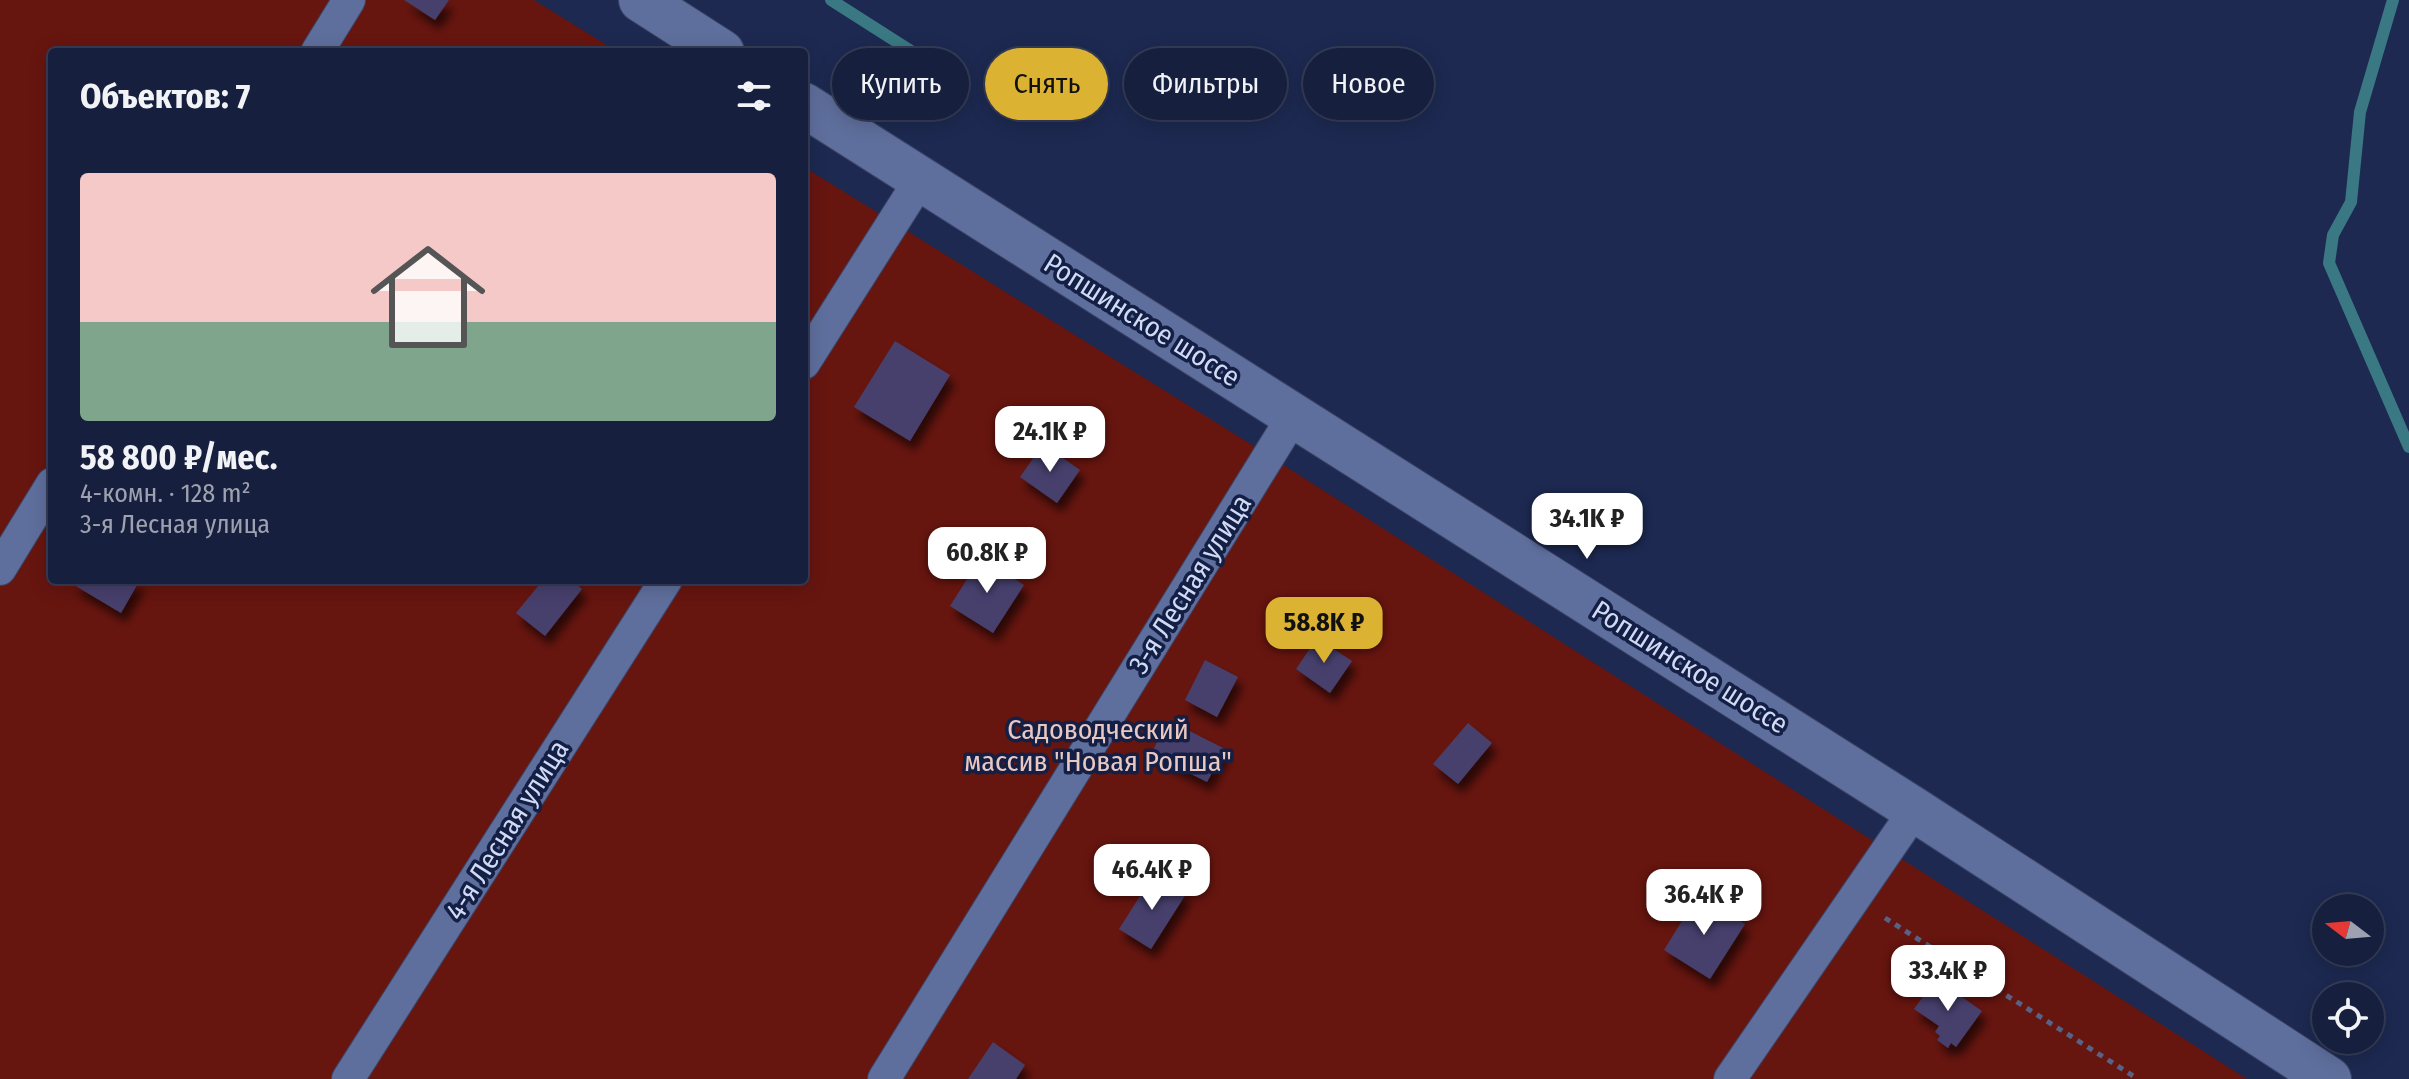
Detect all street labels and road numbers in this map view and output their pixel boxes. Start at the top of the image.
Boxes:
street label: Ропшинское шоссе [1038,246,1246,394]
street label: 3-я Лесная улица [1122,488,1258,680]
street label: Ропшинское шоссе [1586,593,1794,741]
street label: 4-я Лесная улица [439,734,575,926]

